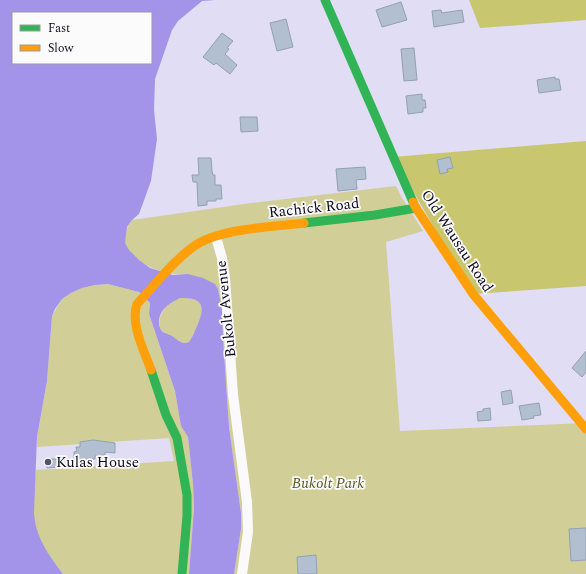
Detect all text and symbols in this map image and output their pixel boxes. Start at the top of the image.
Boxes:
legend [12,12,152,64]
text: Fast [48,19,70,38]
text: Slow [48,39,74,58]
street label: Old Wausau Road [415,185,499,297]
street label: Rachick Road [268,192,360,224]
street label: Bukolt Avenue [209,259,243,359]
place label: Kulas House [56,451,139,474]
marker: Kulas House [43,457,53,467]
park label: Bukolt Park [292,472,364,495]

